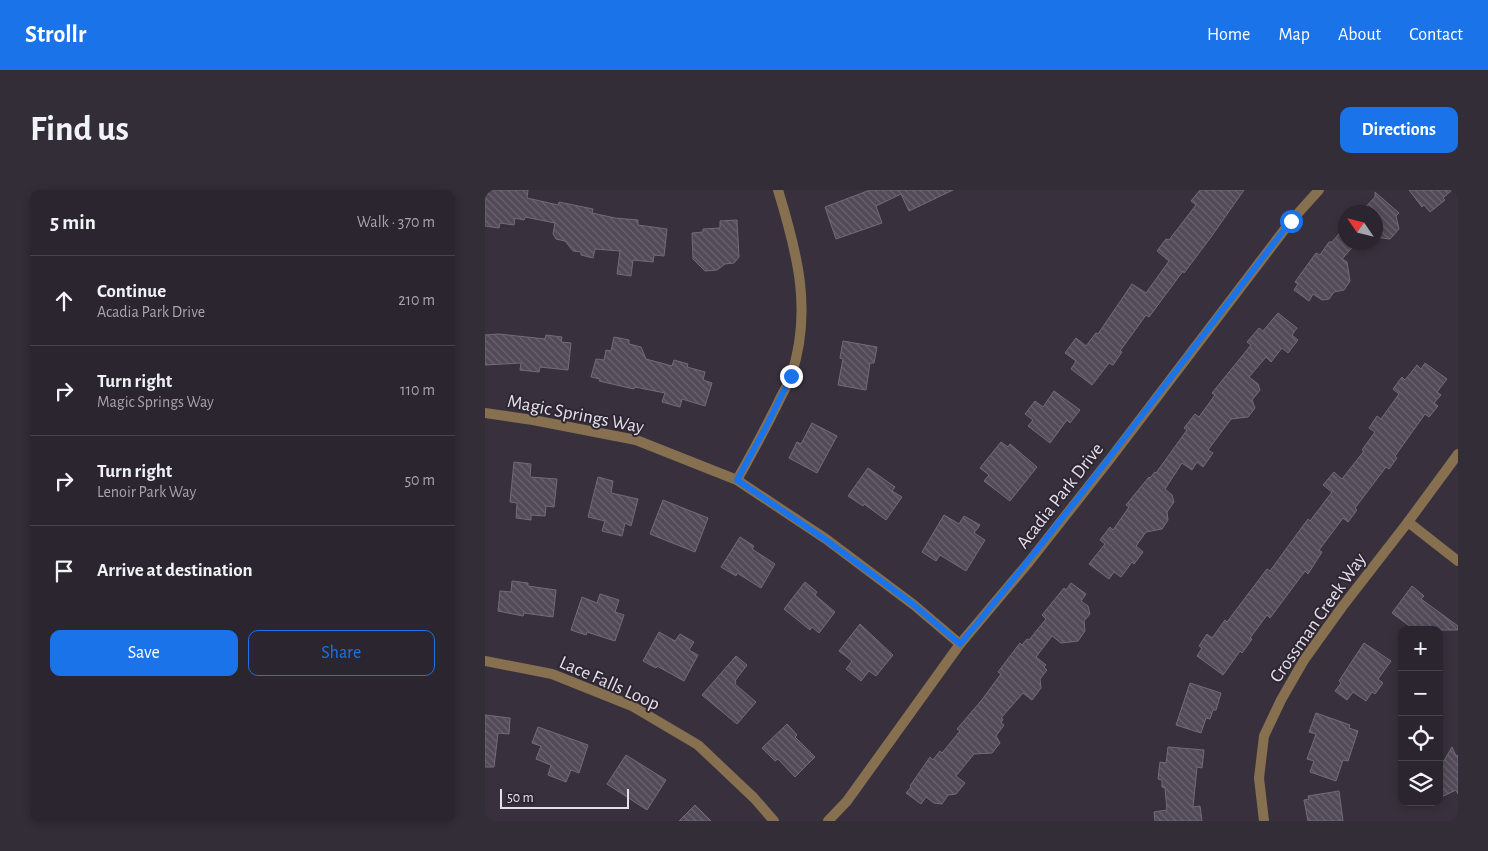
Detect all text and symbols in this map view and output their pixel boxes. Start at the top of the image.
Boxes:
text: Strollr [25,23,86,47]
text: Home [1207,26,1250,44]
text: Map [1278,26,1310,44]
text: About [1338,26,1381,44]
text: Contact [1409,26,1463,44]
button: Directions [1340,107,1458,153]
text: Find us [30,112,129,147]
north arrow [1338,205,1383,250]
route start [1280,210,1303,233]
text: 5 min [50,212,96,233]
text: Walk · 370 m [357,214,435,230]
text: Continue [97,282,166,301]
icon: ahead [50,287,78,315]
text: 210 m [398,292,435,308]
text: Acadia Park Drive [97,304,205,320]
route end [780,365,803,388]
text: Turn right [97,372,172,391]
icon: right [50,377,78,405]
text: 110 m [400,382,435,398]
street label: Magic Springs Way [506,392,646,437]
text: Magic Springs Way [97,394,214,410]
street label: Acadia Park Drive [1013,440,1107,552]
text: Turn right [97,462,172,481]
icon: right [50,467,78,495]
text: 50 m [404,472,435,488]
text: Lenoir Park Way [97,484,196,500]
street label: Crossman Creek Way [1266,550,1370,686]
icon: arrive [50,557,78,585]
text: Arrive at destination [97,561,253,580]
map controls [1398,626,1443,806]
button: + [1398,626,1443,671]
button: Save [50,630,238,676]
button: Share [248,630,435,676]
street label: Lace Falls Loop [556,653,663,714]
button: − [1398,671,1443,716]
button: locate [1398,716,1443,761]
button: layers [1398,761,1443,806]
scale bar [500,786,629,809]
text: 50 m [507,791,534,805]

